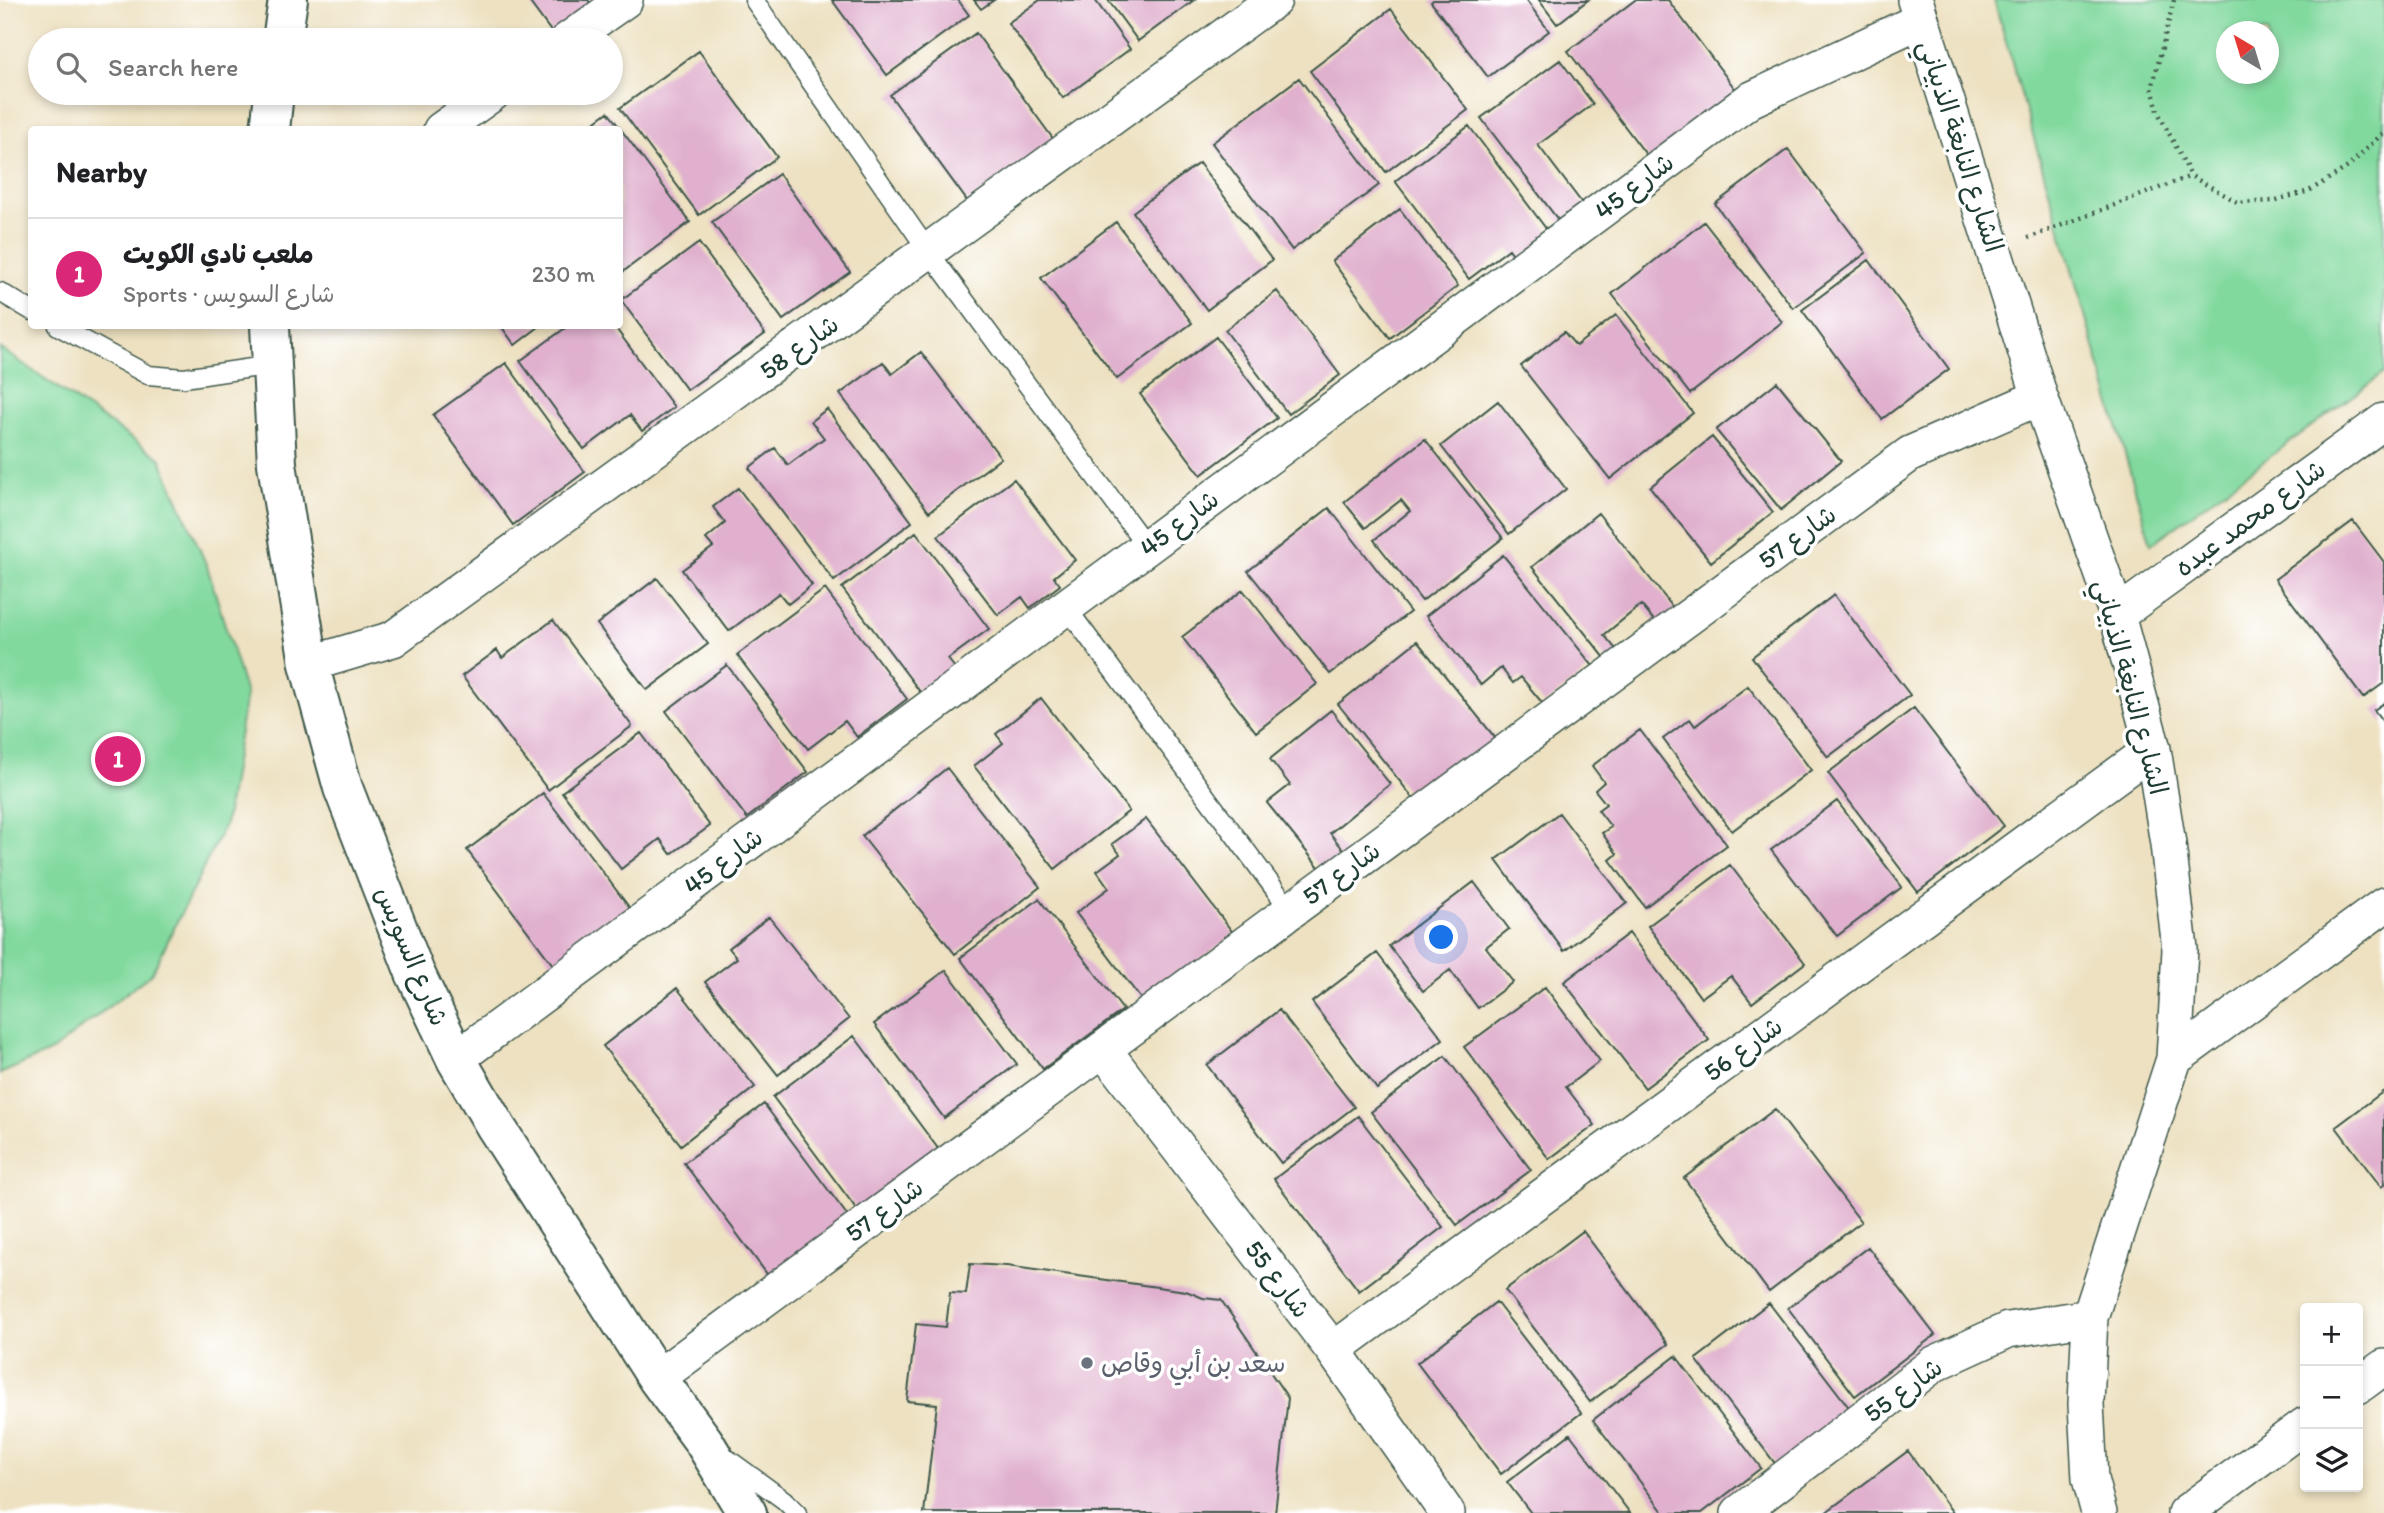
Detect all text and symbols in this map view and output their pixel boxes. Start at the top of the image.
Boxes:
north arrow [2216,21,2279,84]
search box [28,28,623,105]
street label: الشارع النابغة الذبياني [1905,36,2010,258]
icon: search [52,48,90,86]
text: Search here [108,51,238,83]
street label: شارع 45 [1588,146,1681,228]
text: Nearby [56,153,147,190]
text: ملعب نادي الكويت [123,238,314,270]
text: 1 [74,260,84,288]
text: 230 m [532,260,595,288]
text: Sports · شارع السويس [123,280,335,308]
street label: شارع 58 [753,308,846,388]
street label: شارع محمد عبده [2168,452,2333,585]
street label: شارع 45 [1133,483,1226,565]
street label: شارع 57 [1752,498,1843,578]
street label: الشارع النابغة الذبياني [2080,576,2175,800]
pin: 1 [95,733,141,785]
street label: شارع 45 [677,821,770,903]
street label: شارع 57 [1296,834,1387,914]
street label: شارع السويس [366,881,456,1031]
your location [1424,920,1458,954]
street label: شارع 56 [1697,1010,1790,1090]
street label: شارع 57 [839,1171,930,1251]
street label: شارع 55 [1237,1234,1318,1326]
map controls [2300,1303,2363,1492]
button: + [2300,1303,2363,1366]
place label: سعد بن أبي وقاص [1101,1347,1286,1386]
street label: شارع 55 [1857,1351,1950,1431]
marker: سعد بن أبي وقاص [1079,1355,1095,1371]
button: − [2300,1366,2363,1429]
button: layers [2300,1429,2363,1492]

